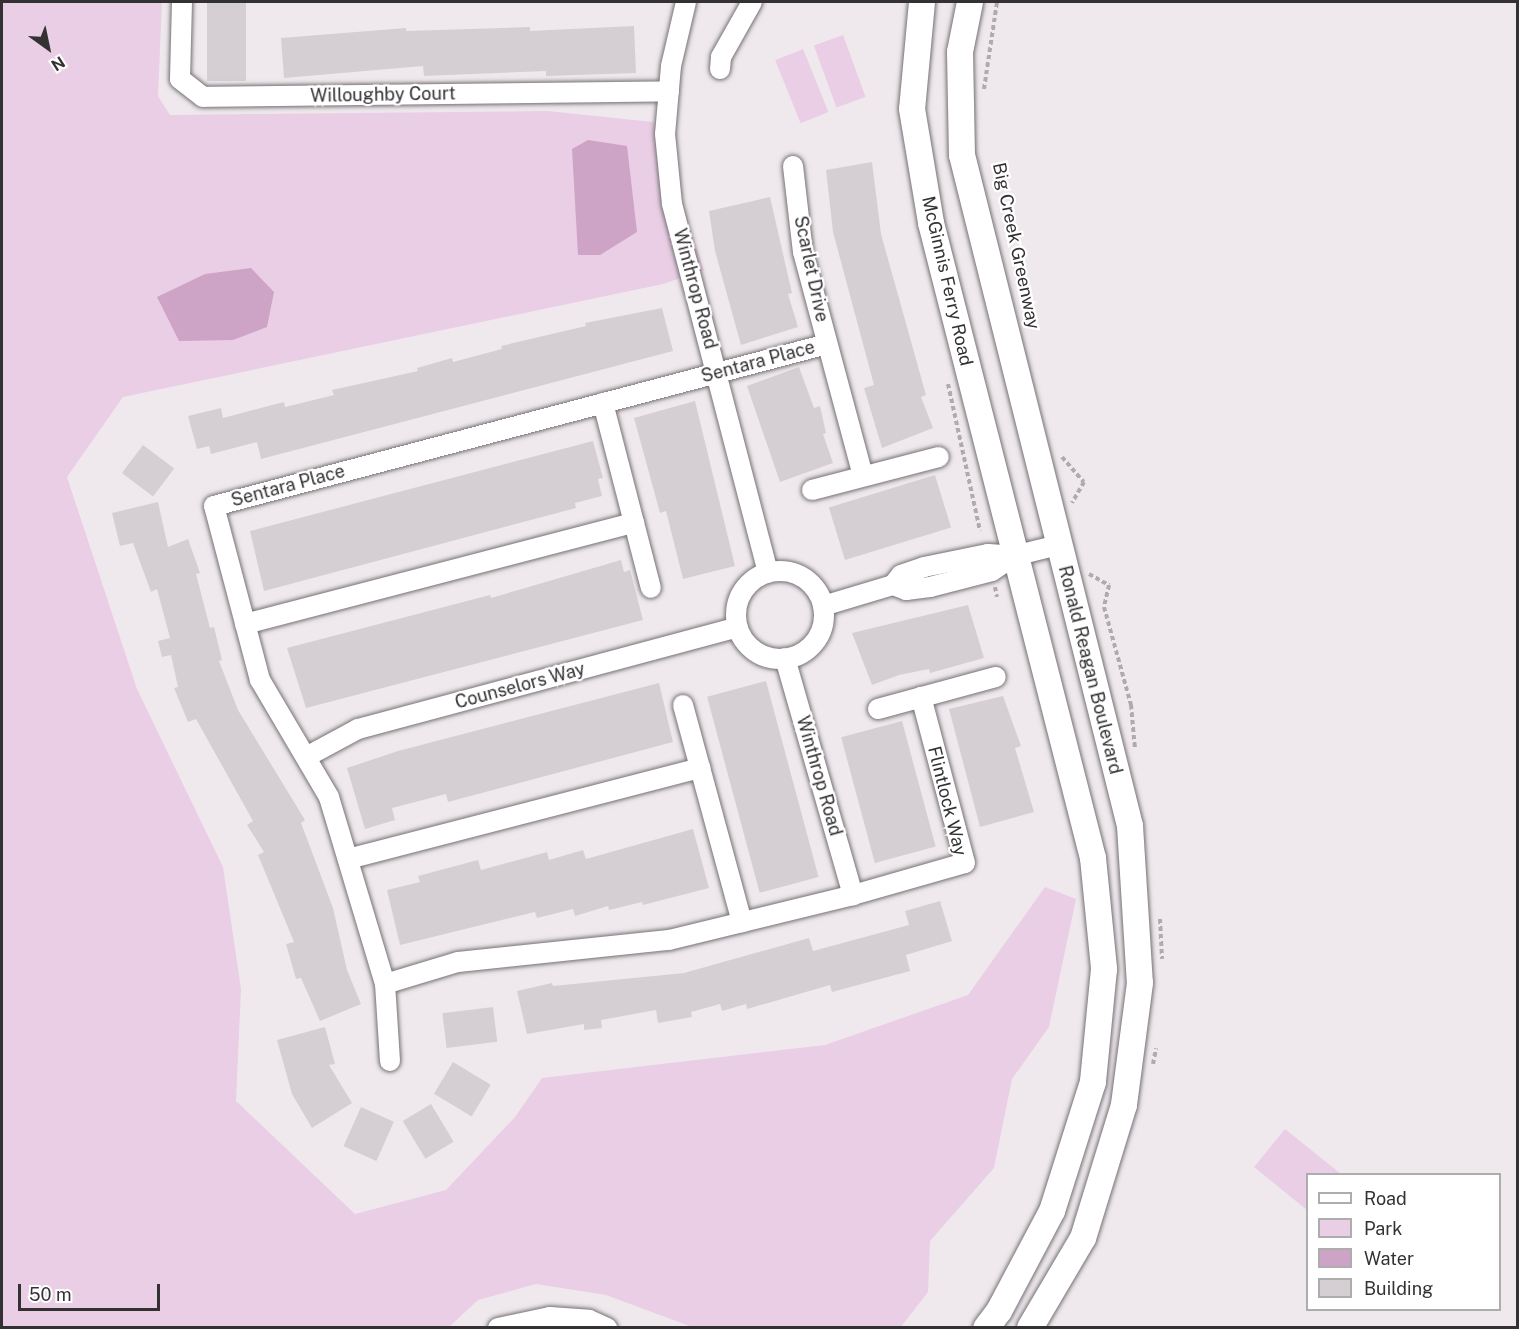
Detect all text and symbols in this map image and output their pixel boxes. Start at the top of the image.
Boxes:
north arrow [18,18,78,78]
text: N [48,52,69,75]
street label: Willoughby Court [310,83,456,107]
street label: Big Creek Greenway [988,161,1044,331]
street label: McGinnis Ferry Road [917,194,977,368]
street label: Scarlet Drive [789,214,833,324]
street label: Winthrop Road [669,226,721,352]
street label: Sentara Place [699,336,817,388]
street label: Sentara Place [229,460,347,512]
street label: Ronald Reagan Boulevard [1054,563,1126,777]
street label: Counselors Way [452,658,588,714]
street label: Winthrop Road [792,713,846,839]
street label: Flintlock Way [923,744,971,858]
legend [1306,1173,1501,1311]
text: Road [1364,1188,1407,1209]
text: Park [1364,1218,1402,1239]
text: Water [1364,1248,1414,1269]
scale bar [21,1272,164,1310]
text: Building [1364,1278,1433,1299]
text: 50 m [29,1284,72,1305]

